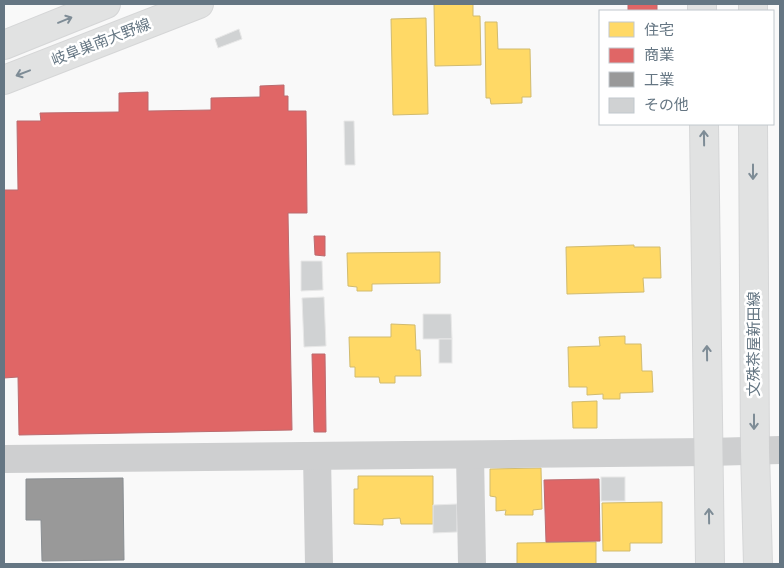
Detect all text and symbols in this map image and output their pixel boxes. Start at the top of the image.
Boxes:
legend [599,10,774,125]
street label: 岐阜巣南大野線 [49,15,153,69]
one-way arrow [57,15,72,24]
text: 住宅 [644,21,674,39]
text: 商業 [644,46,674,64]
one-way arrow [16,69,31,78]
text: 工業 [644,71,674,89]
text: その他 [644,96,689,114]
one-way arrow [699,130,709,146]
one-way arrow [749,164,758,180]
street label: 文殊茶屋新田線 [745,291,763,397]
one-way arrow [702,345,712,362]
one-way arrow [749,414,759,430]
one-way arrow [704,508,714,524]

